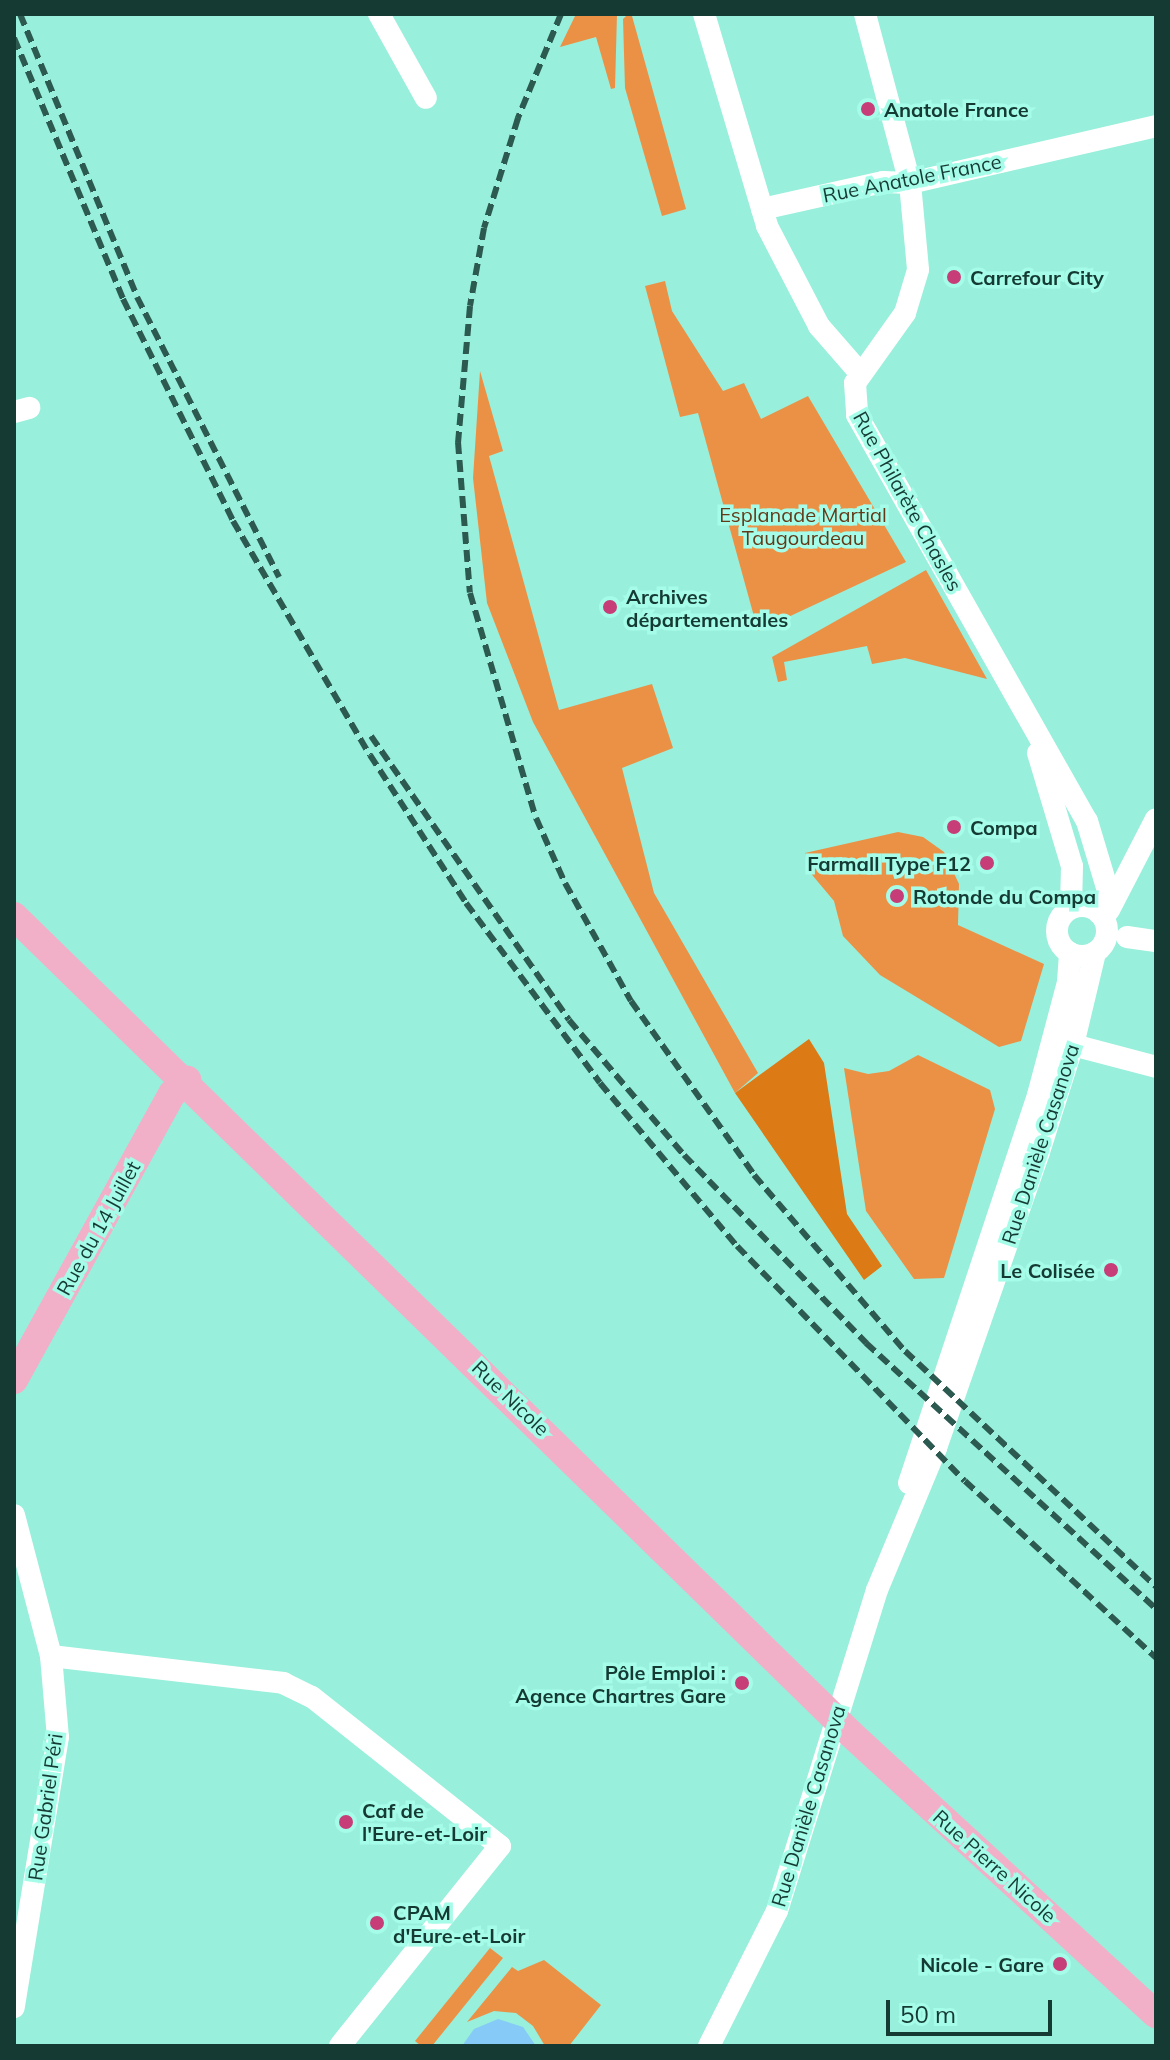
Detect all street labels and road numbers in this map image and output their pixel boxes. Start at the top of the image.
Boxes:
street label: Rue Anatole France [821,149,1003,207]
street label: Rue Philarète Chasles [849,407,967,595]
street label: Rue Danièle Casanova [996,1041,1084,1247]
street label: Rue du 14 Juillet [51,1157,145,1299]
street label: Rue Nicole [467,1355,555,1441]
street label: Rue Danièle Casanova [766,1702,850,1910]
street label: Rue Gabriel Péri [23,1732,67,1882]
street label: Rue Pierre Nicole [929,1805,1061,1927]

